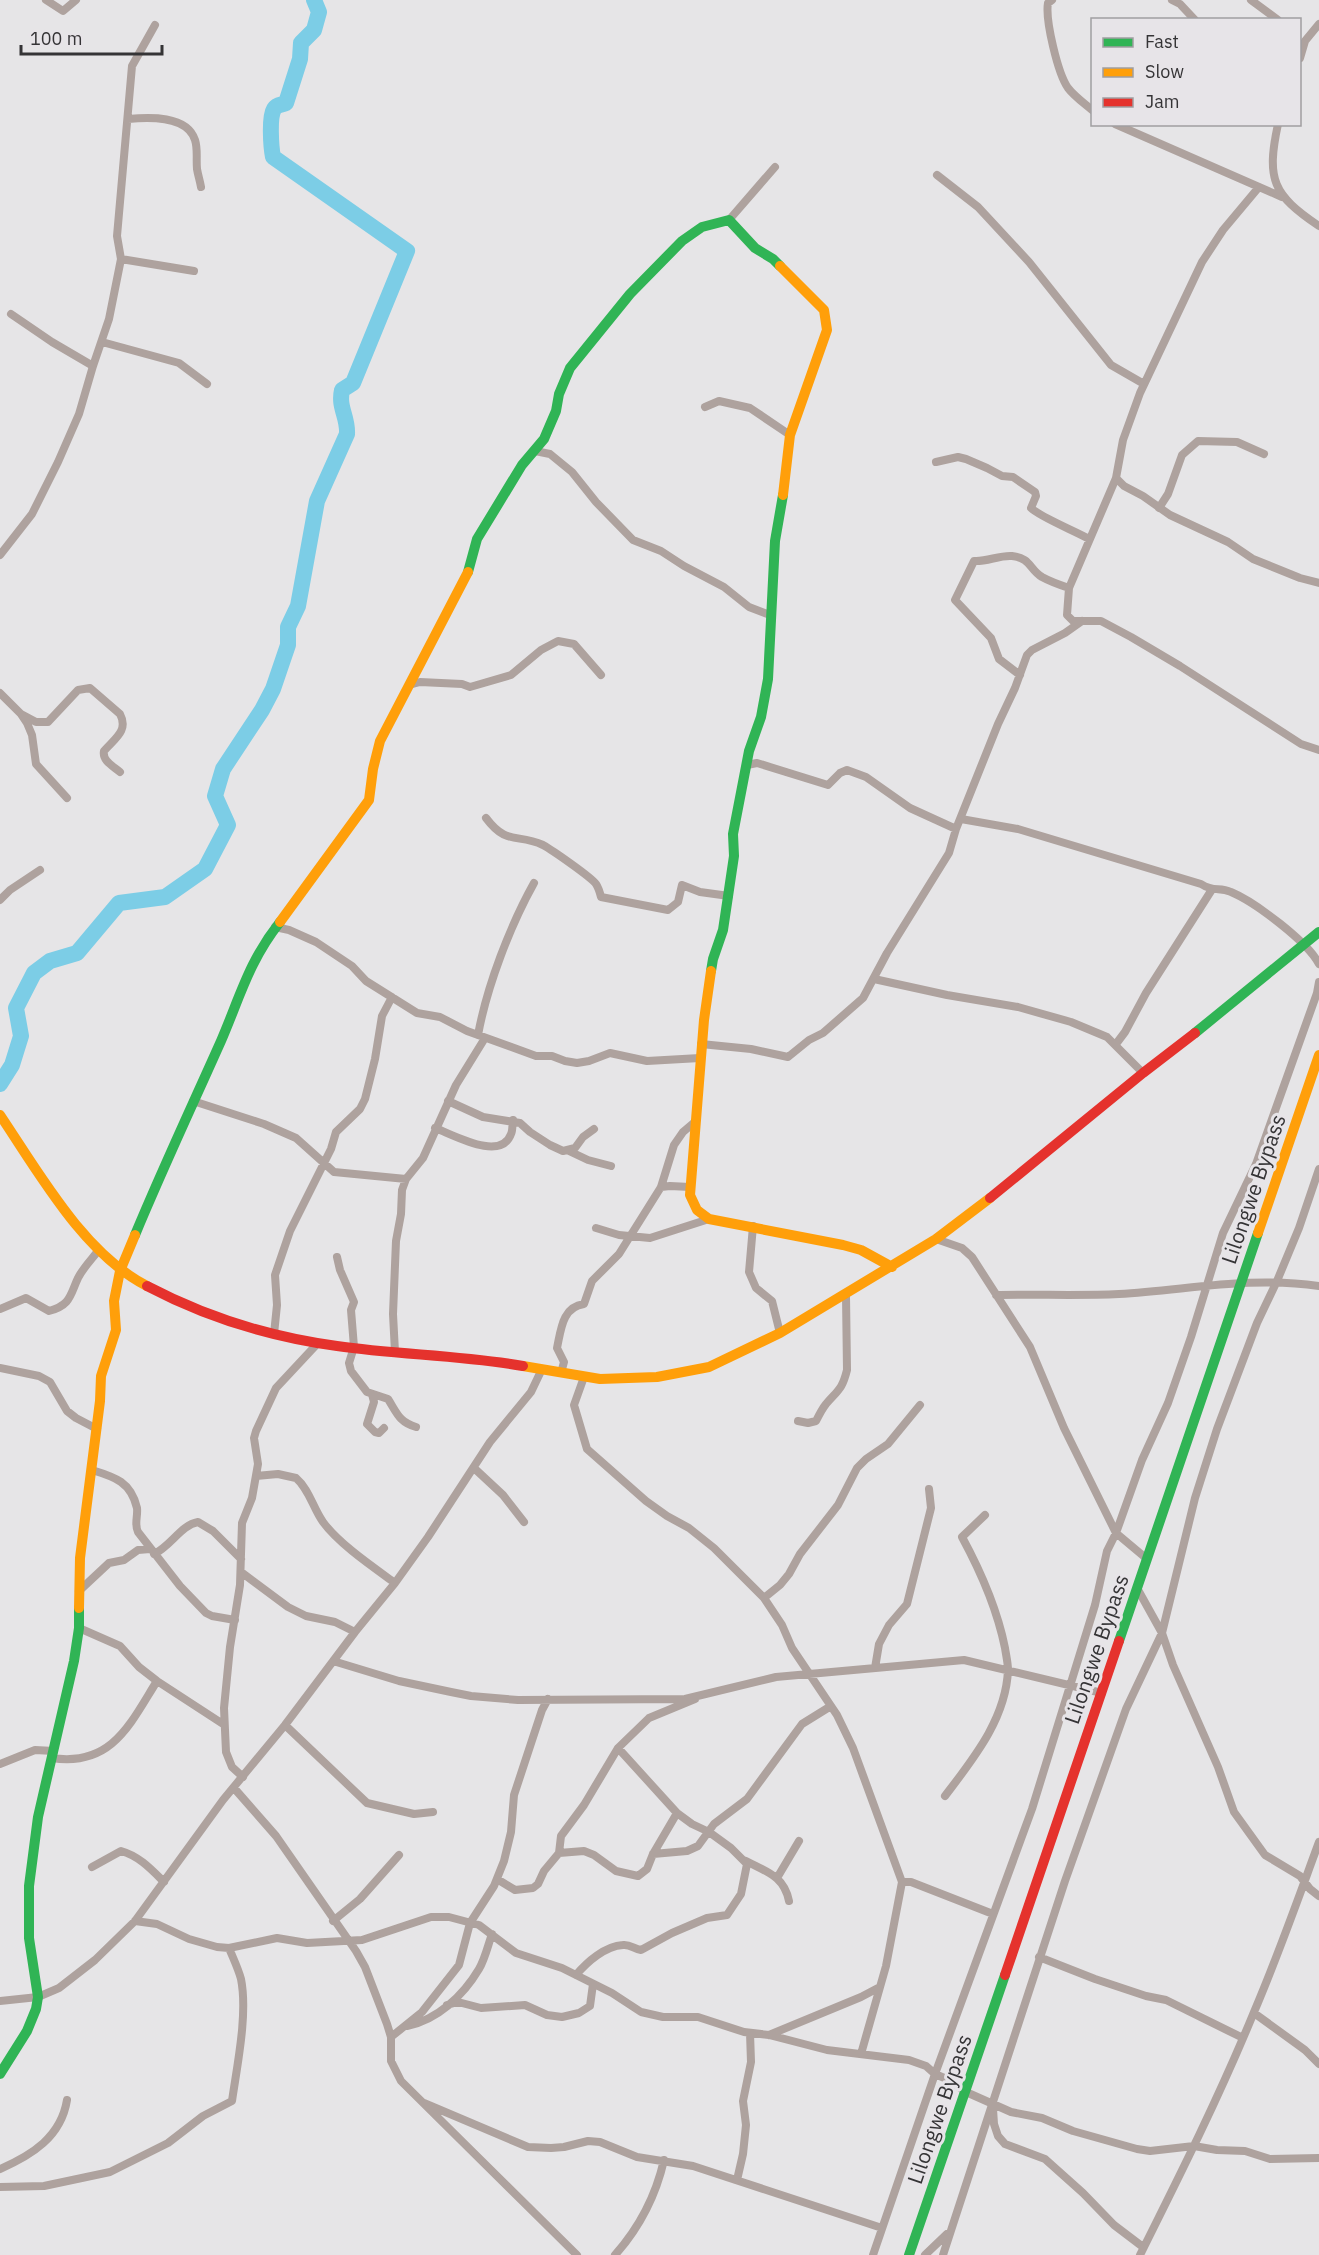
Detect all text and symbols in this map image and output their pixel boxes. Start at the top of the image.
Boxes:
scale bar [21,18,162,56]
legend [1091,18,1301,126]
text: 100 m [30,27,82,50]
text: Fast [1145,30,1179,53]
text: Slow [1145,60,1184,83]
text: Jam [1145,90,1180,113]
street label: Lilongwe Bypass [1214,1110,1292,1268]
street label: Lilongwe Bypass [1057,1570,1135,1728]
street label: Lilongwe Bypass [900,2030,978,2188]

